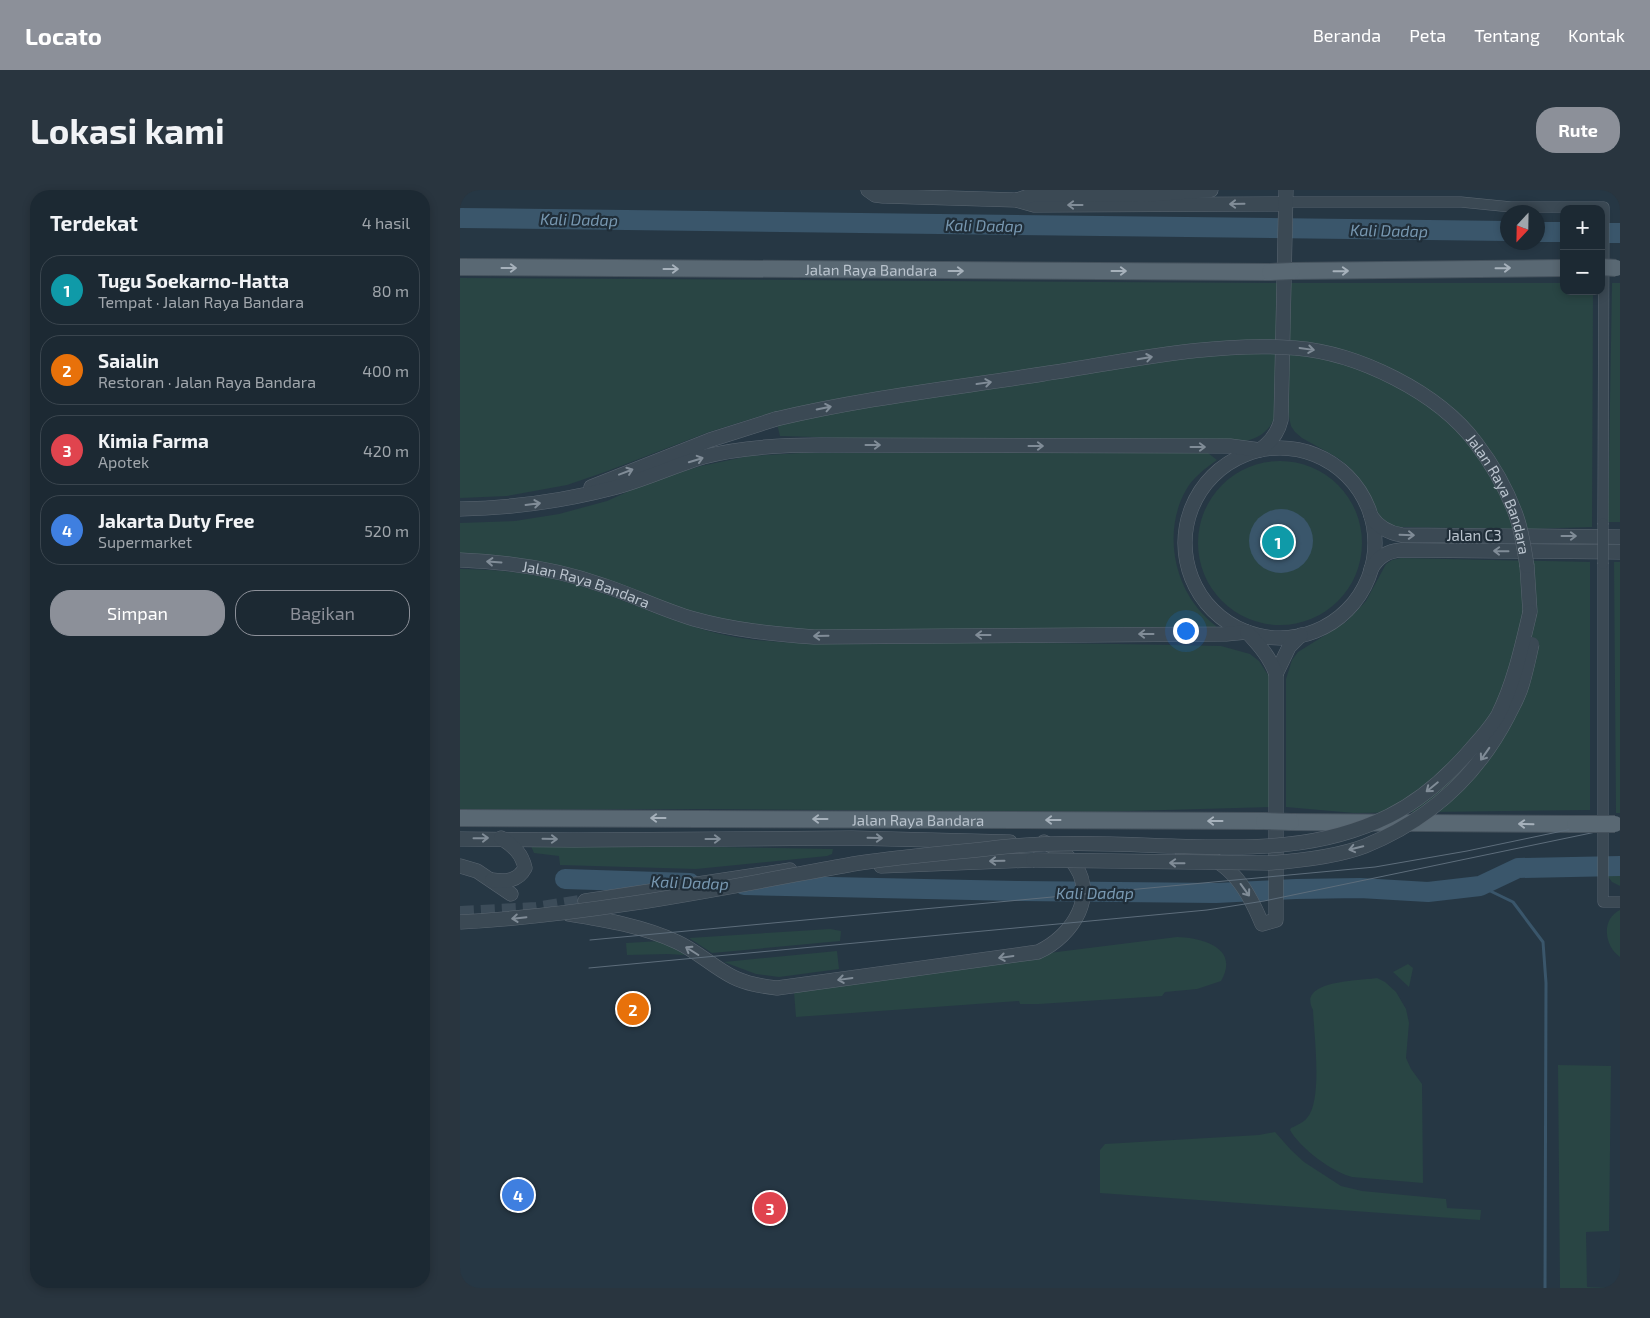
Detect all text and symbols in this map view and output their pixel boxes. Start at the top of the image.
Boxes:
text: Locato [25,21,102,50]
text: Beranda [1313,24,1381,46]
text: Peta [1409,24,1446,46]
text: Tentang [1474,24,1540,46]
text: Kontak [1568,24,1625,46]
button: Rute [1536,107,1620,153]
text: Lokasi kami [30,109,225,151]
one-way arrow [1229,199,1245,208]
one-way arrow [1067,200,1083,210]
north arrow [1500,205,1545,250]
map controls [1560,205,1605,295]
button: + [1560,205,1605,250]
water label: Kali Dadap [540,209,618,229]
text: Terdekat [50,210,138,235]
text: 4 hasil [362,213,410,232]
water label: Kali Dadap [945,215,1023,235]
water label: Kali Dadap [1350,220,1428,240]
button: − [1560,250,1605,295]
street label: Jalan Raya Bandara [805,260,937,279]
one-way arrow [500,263,516,273]
one-way arrow [662,264,679,274]
one-way arrow [1495,264,1511,273]
one-way arrow [948,266,964,276]
one-way arrow [1110,266,1126,276]
one-way arrow [1332,266,1348,276]
text: Tugu Soekarno-Hatta [98,269,289,292]
text: 1 [64,281,70,300]
text: 80 m [372,281,409,300]
text: Tempat · Jalan Raya Bandara [98,292,304,311]
one-way arrow [1298,344,1314,354]
text: Saialin [98,349,159,372]
one-way arrow [1136,353,1152,363]
text: 2 [62,361,72,380]
text: 400 m [362,361,409,380]
text: Restoran · Jalan Raya Bandara [98,372,316,391]
one-way arrow [976,378,992,388]
one-way arrow [815,403,831,413]
text: Kimia Farma [98,429,209,452]
street label: Jalan Raya Bandara [1463,430,1534,556]
one-way arrow [864,440,881,450]
text: 3 [62,441,72,460]
text: 420 m [363,441,409,460]
one-way arrow [1027,441,1043,451]
one-way arrow [1190,442,1206,452]
text: Apotek [98,452,149,471]
one-way arrow [687,454,703,464]
one-way arrow [618,467,633,476]
one-way arrow [524,499,540,509]
text: Jakarta Duty Free [98,509,254,532]
text: 4 [62,521,72,540]
text: 520 m [364,521,409,540]
pin: 1 [1262,523,1294,561]
street label: Jalan C3 [1447,526,1501,544]
one-way arrow [1399,530,1415,539]
one-way arrow [1561,531,1577,541]
text: Supermarket [98,532,192,551]
one-way arrow [1494,546,1510,556]
street label: Jalan Raya Bandara [521,557,653,611]
one-way arrow [486,558,502,567]
button: Simpan [50,590,225,636]
button: Bagikan [235,590,410,636]
your location [1173,618,1199,644]
one-way arrow [1138,629,1154,639]
one-way arrow [976,630,992,640]
one-way arrow [813,632,829,641]
one-way arrow [1480,747,1490,761]
one-way arrow [1426,781,1439,792]
street label: Jalan Raya Bandara [852,810,984,829]
one-way arrow [650,814,666,823]
one-way arrow [813,814,829,824]
one-way arrow [1045,815,1062,825]
one-way arrow [1208,816,1224,826]
one-way arrow [1519,819,1535,829]
one-way arrow [866,833,883,843]
one-way arrow [472,834,488,843]
one-way arrow [704,834,720,844]
one-way arrow [542,835,558,844]
one-way arrow [1348,844,1364,853]
one-way arrow [989,856,1006,866]
one-way arrow [1169,858,1186,868]
water label: Kali Dadap [651,871,729,893]
water label: Kali Dadap [1056,883,1134,902]
one-way arrow [1240,883,1251,896]
one-way arrow [511,913,527,923]
one-way arrow [685,945,699,956]
one-way arrow [998,952,1014,962]
one-way arrow [837,974,853,984]
pin: 2 [617,990,649,1028]
pin: 4 [502,1176,534,1214]
pin: 3 [754,1189,786,1227]

